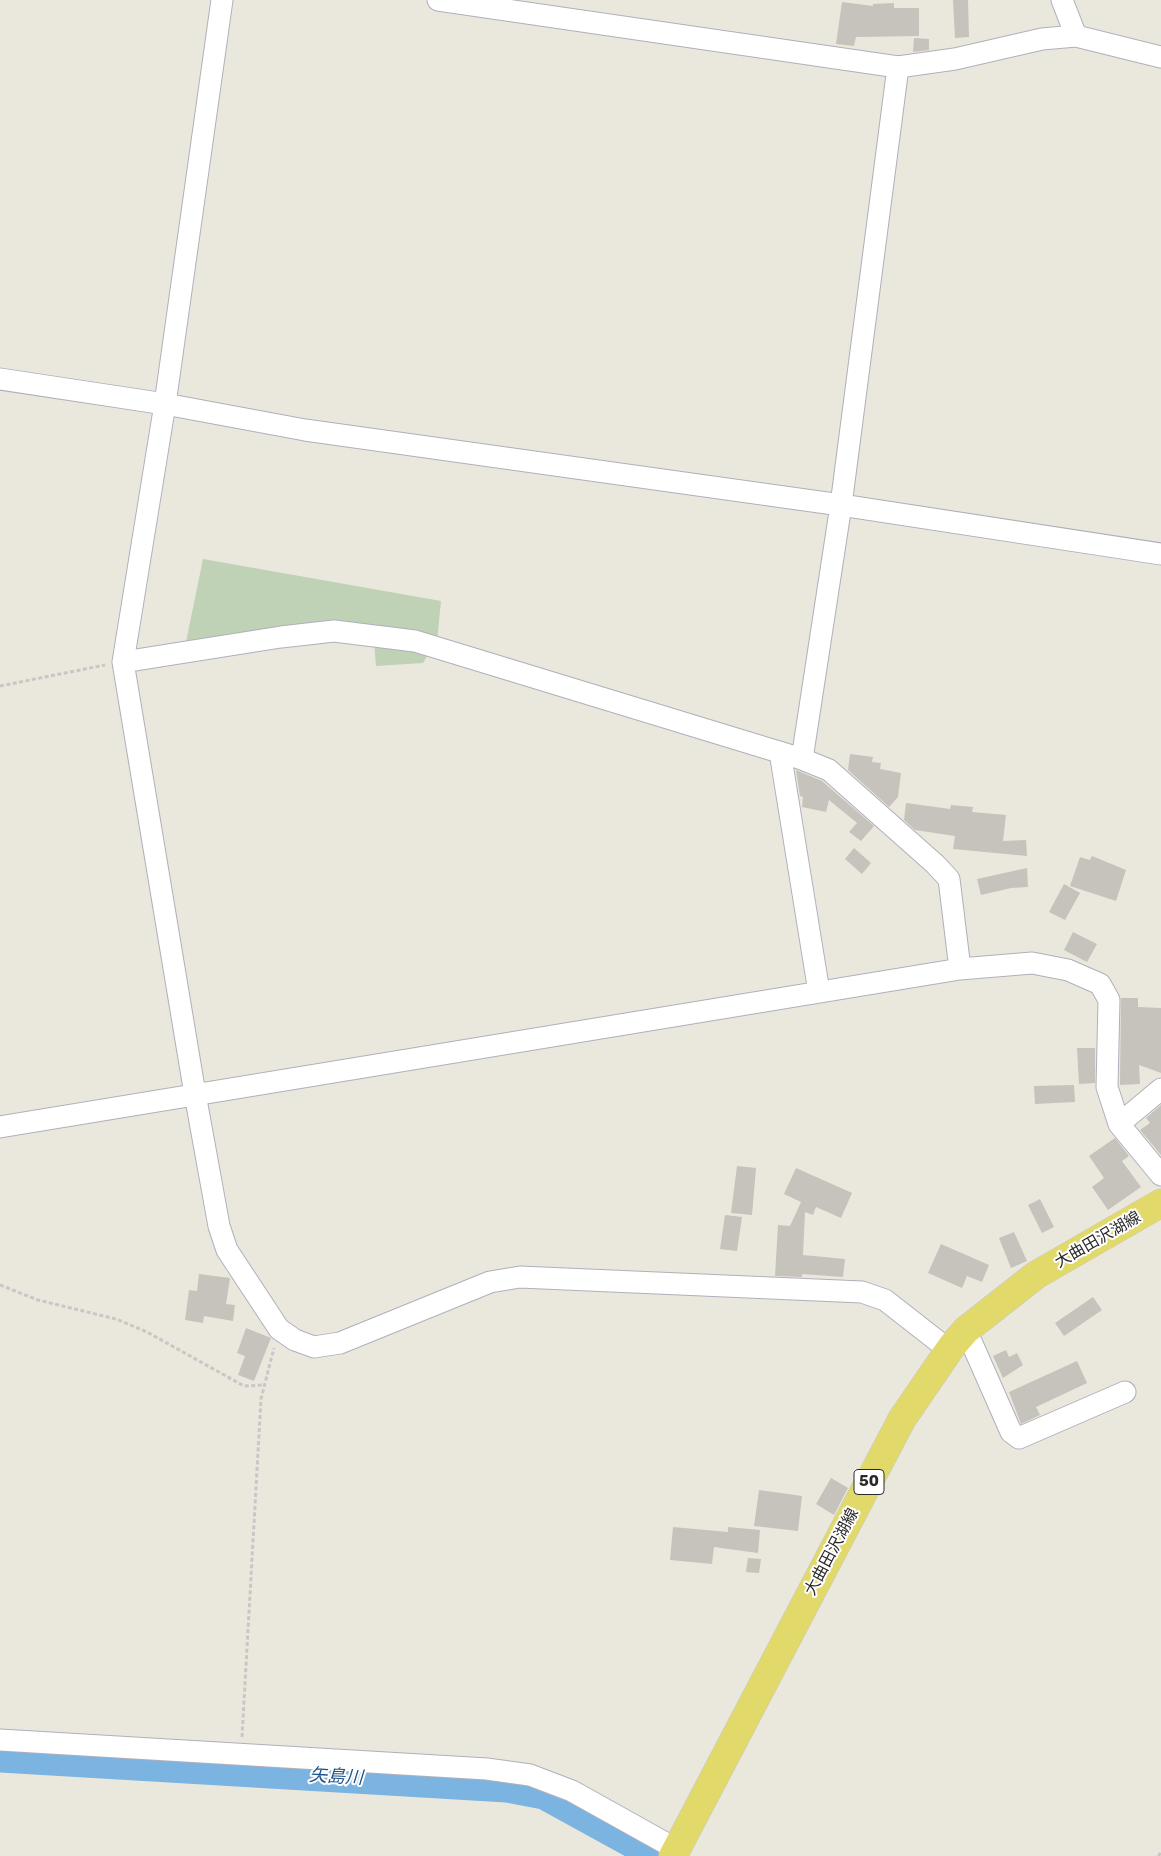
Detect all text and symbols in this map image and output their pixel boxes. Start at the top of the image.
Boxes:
street label: 大曲田沢湖線 [1052,1208,1144,1272]
road number: 50 [854,1470,884,1494]
street label: 大曲田沢湖線 [801,1505,863,1599]
water label: 矢島川 [308,1765,364,1789]

